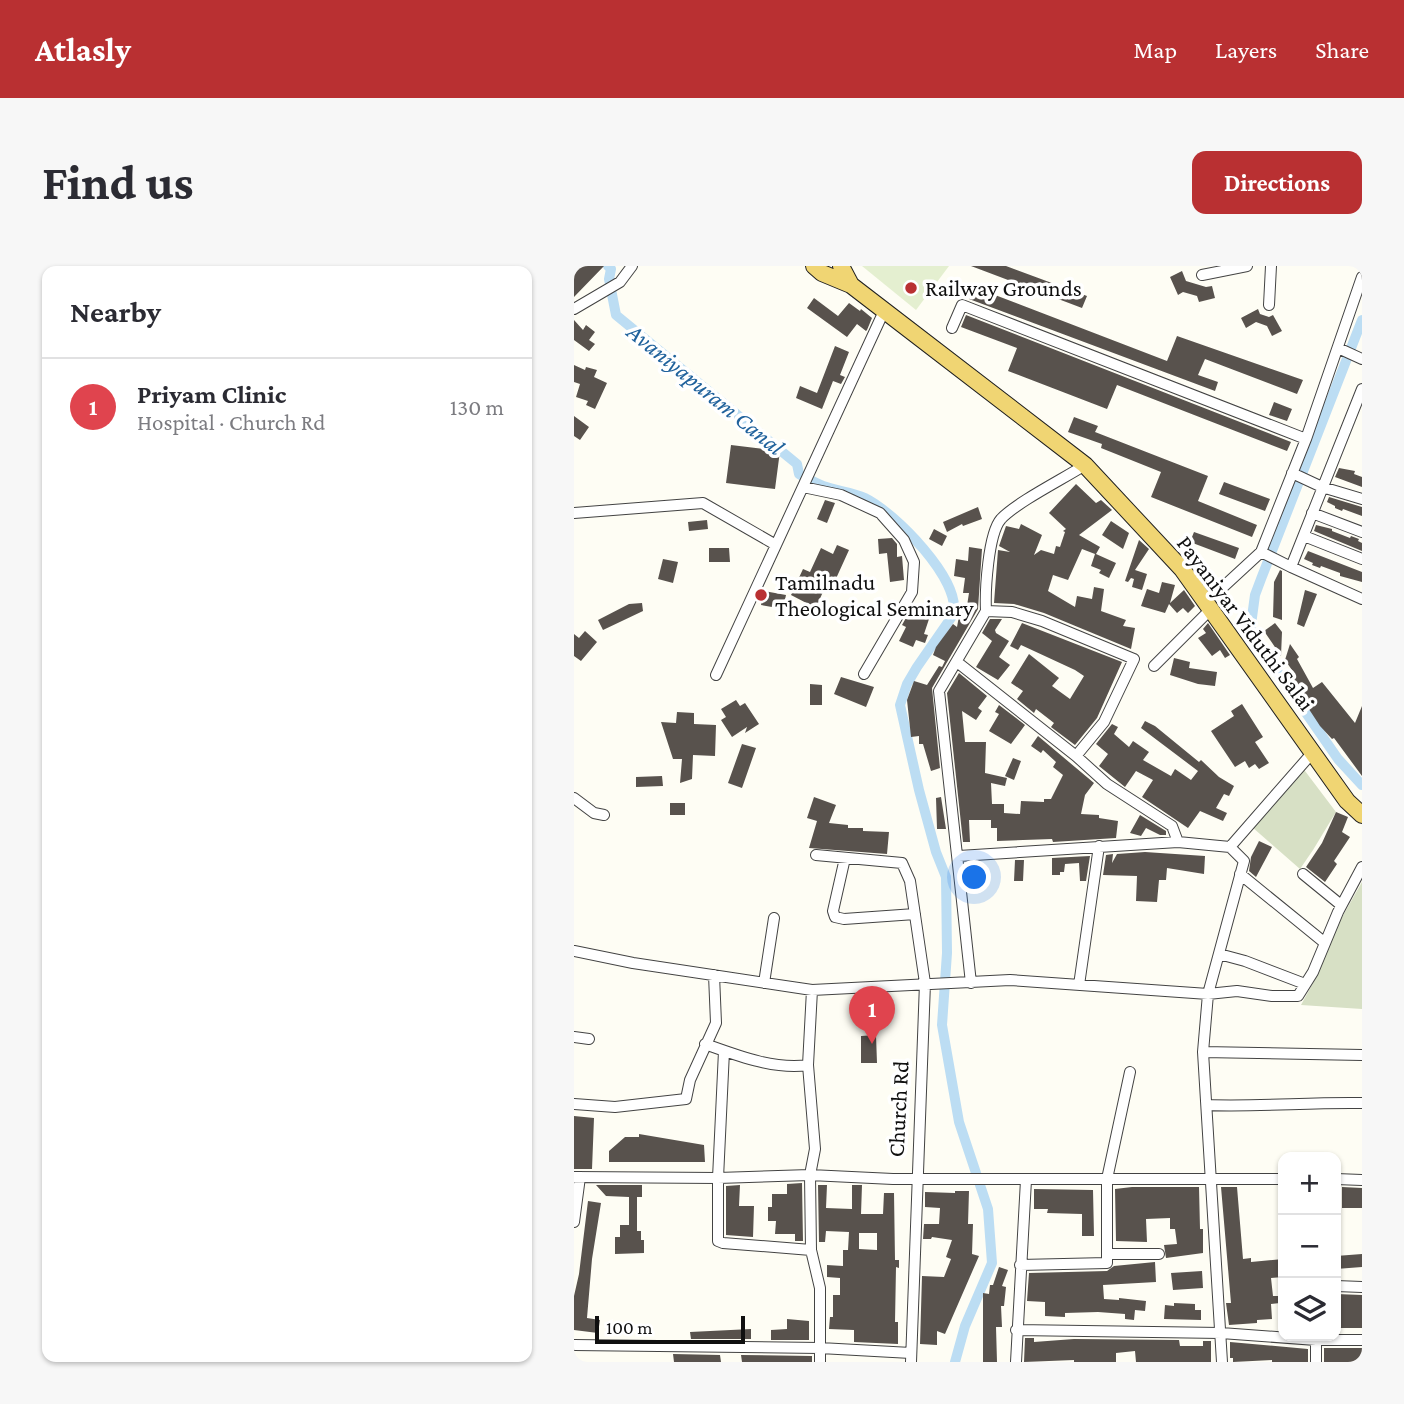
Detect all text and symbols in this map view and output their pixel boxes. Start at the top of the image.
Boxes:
text: Atlasly [35,31,131,68]
text: Map [1133,36,1177,63]
text: Layers [1215,36,1277,63]
text: Share [1315,36,1369,63]
button: Directions [1192,151,1362,214]
text: Find us [42,155,194,210]
place label: Railway Grounds [925,275,1082,301]
marker: Railway Grounds [903,280,919,296]
text: Nearby [70,295,161,328]
water label: Avaniyapuram Canal [621,317,791,461]
text: Priyam Clinic [137,380,286,409]
text: 1 [89,394,97,420]
text: 130 m [450,394,504,420]
text: Hospital · Church Rd [137,409,325,435]
street label: Payaniyar Viduthi Salai [1172,530,1320,716]
place label: Tamilnadu Theological Seminary [775,569,974,621]
marker: Tamilnadu Theological Seminary [753,587,769,603]
your location [957,860,991,894]
pin: 1 [849,986,895,1044]
street label: Church Rd [882,1060,914,1158]
map controls [1278,1152,1341,1341]
button: + [1278,1152,1341,1215]
button: − [1278,1215,1341,1278]
button: layers [1278,1278,1341,1341]
scale bar [595,1313,746,1345]
text: 100 m [606,1317,653,1338]

